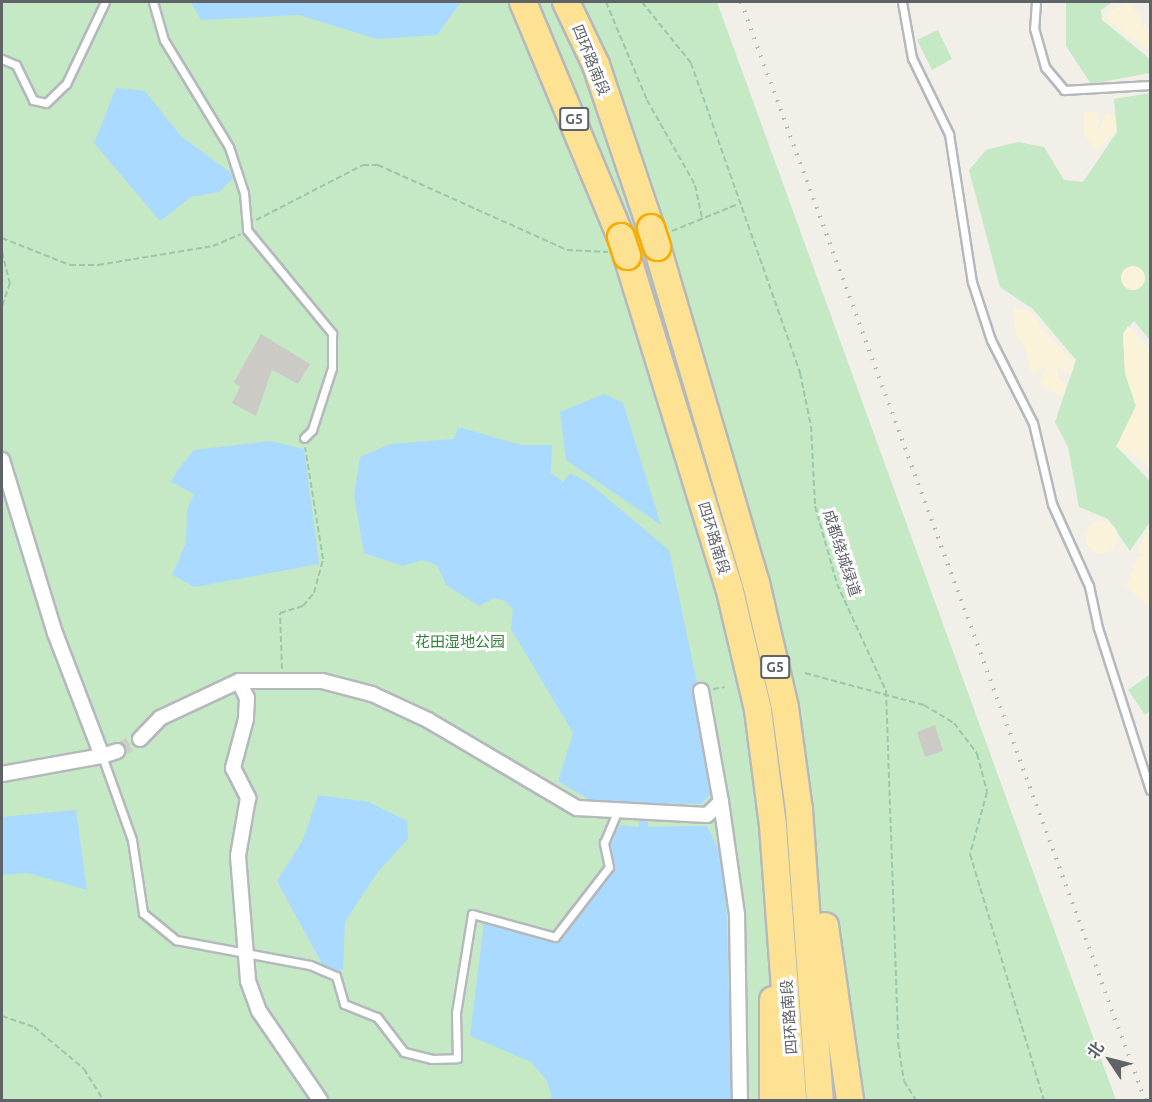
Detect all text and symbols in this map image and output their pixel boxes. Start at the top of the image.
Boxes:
street label: 四环路南段 [569,22,613,98]
road number: G5 [559,108,589,130]
street label: 四环路南段 [694,500,734,576]
street label: 成都绕城绿道 [820,507,864,599]
park label: 花田湿地公园 [415,633,505,651]
road number: G5 [760,656,790,678]
street label: 四环路南段 [777,979,801,1055]
north arrow [1080,1030,1140,1090]
text: 北 [1083,1038,1107,1061]

